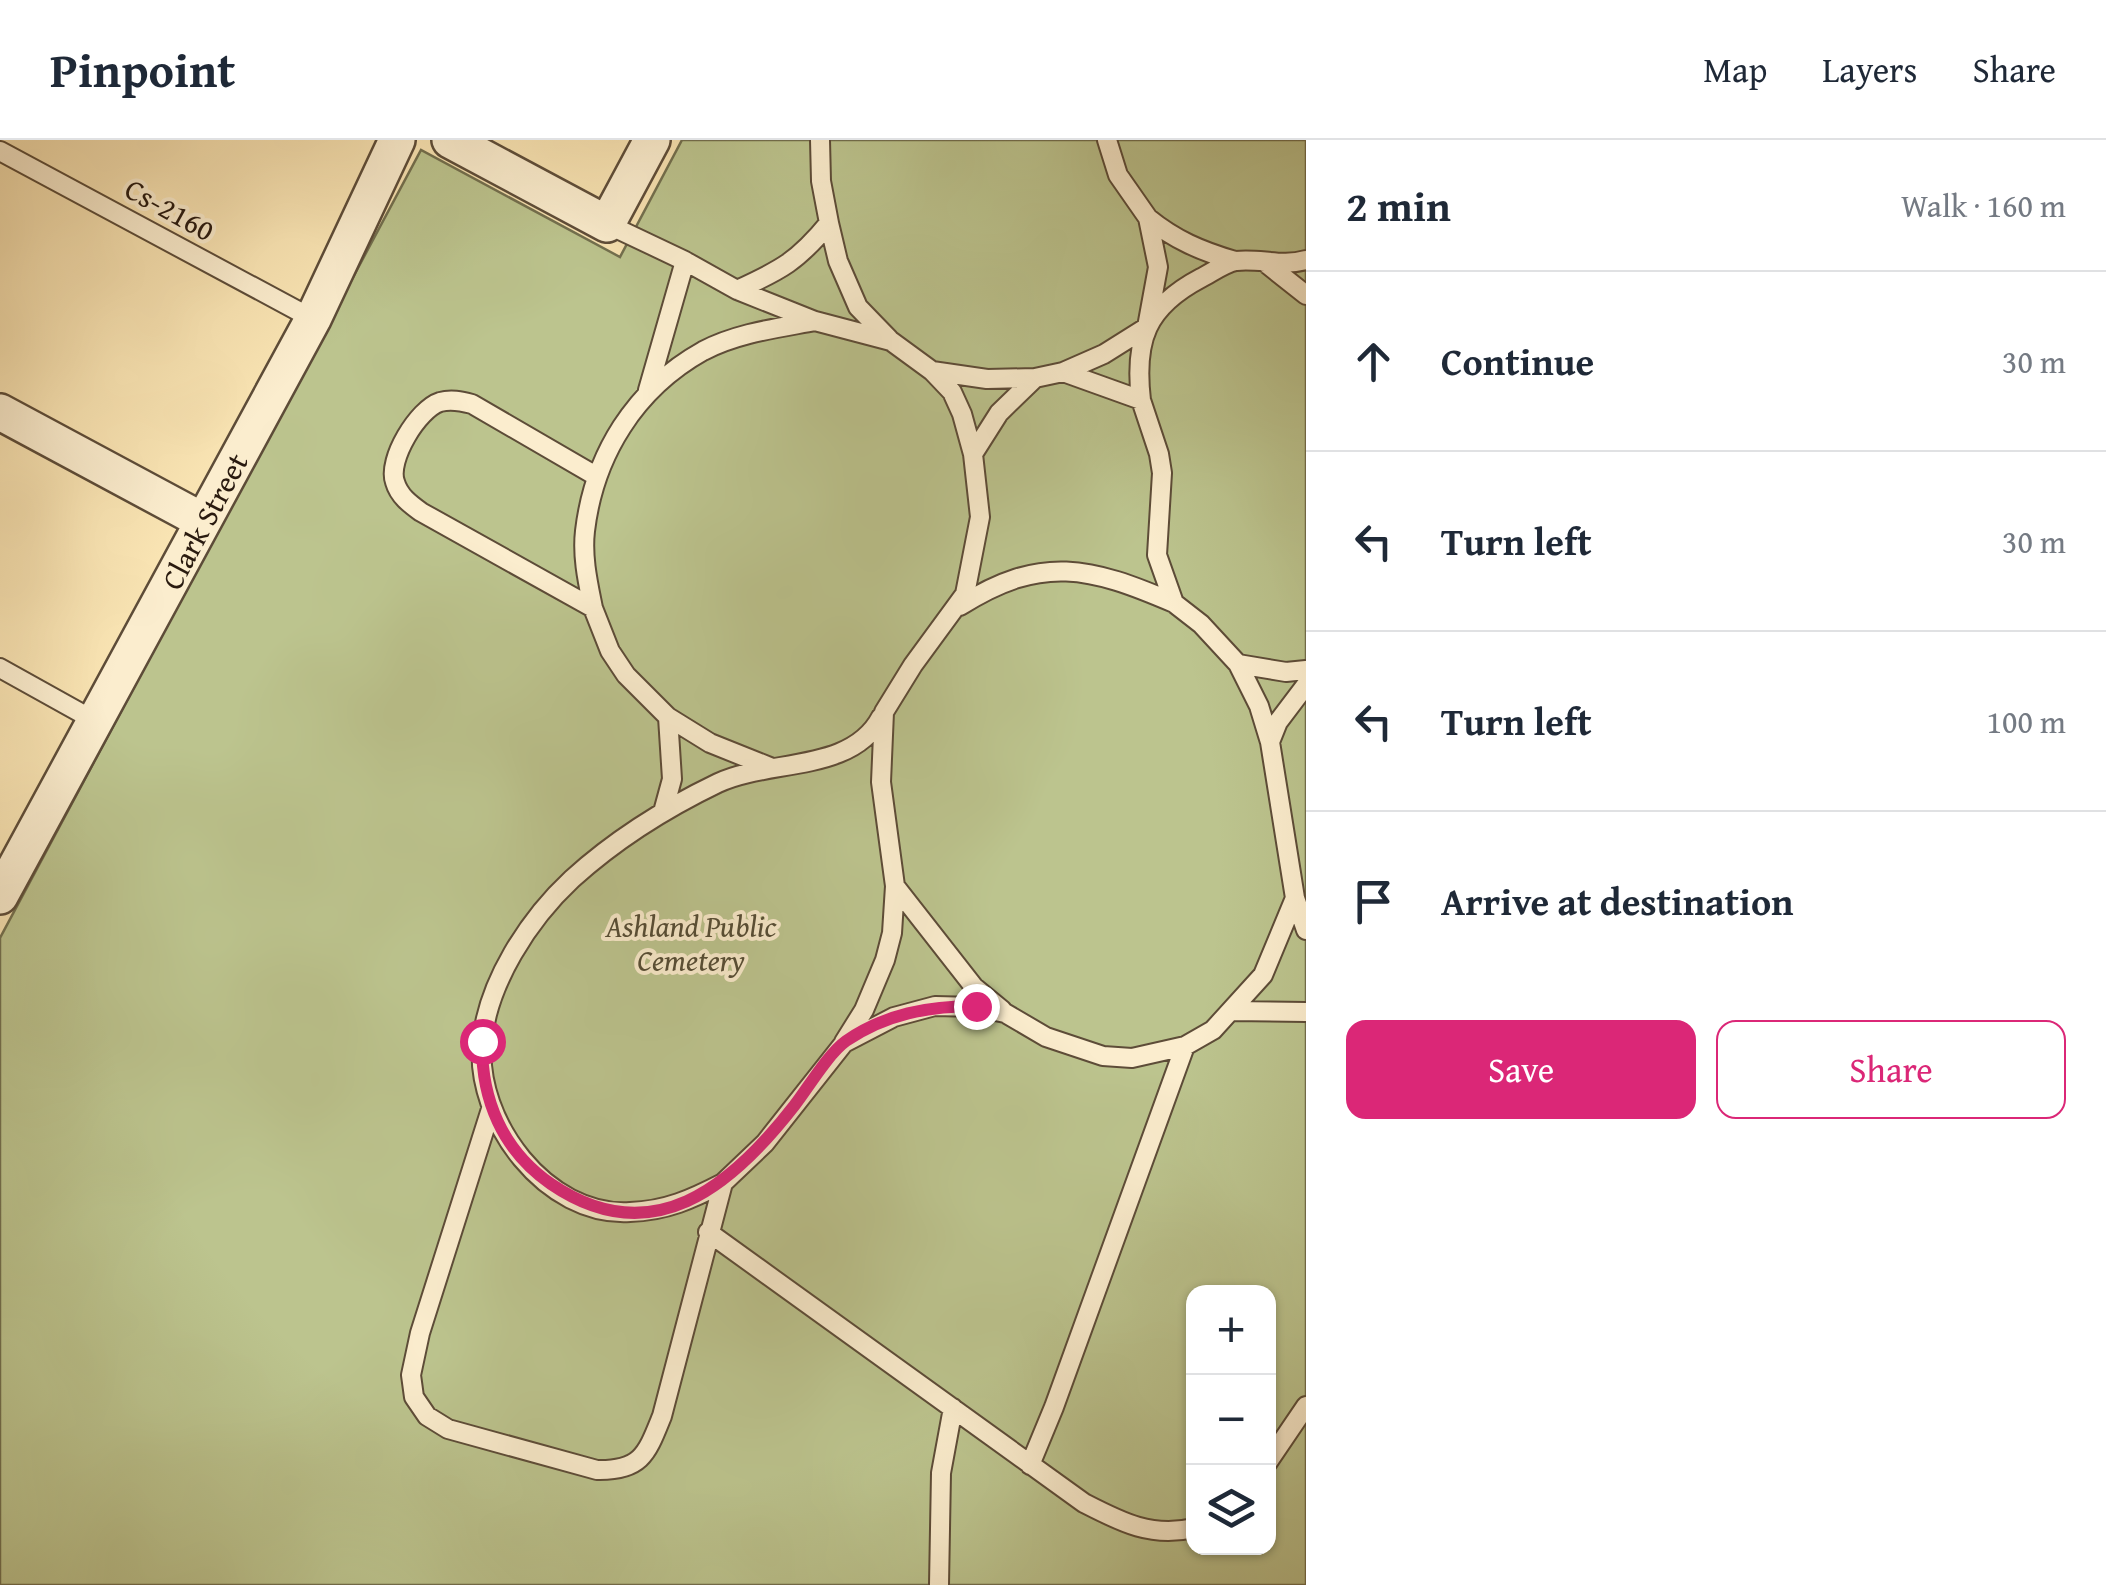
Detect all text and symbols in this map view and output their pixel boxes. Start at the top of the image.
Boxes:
text: Pinpoint [50,34,235,105]
text: Map [1703,44,1767,95]
text: Layers [1822,44,1917,95]
text: Share [1972,44,2056,95]
street label: Cs-2160 [117,166,223,252]
text: 2 min [1346,175,1451,236]
text: Walk · 160 m [1901,182,2066,229]
text: Continue [1441,333,1594,389]
icon: ahead [1346,334,1401,389]
text: 30 m [2002,338,2066,385]
street label: Clark Street [150,445,259,597]
text: Turn left [1441,513,1592,569]
icon: left [1346,514,1401,569]
text: 30 m [2002,518,2066,565]
text: Turn left [1441,693,1592,749]
icon: left [1346,694,1401,749]
text: 100 m [1987,698,2066,745]
text: Arrive at destination [1441,873,1794,929]
icon: arrive [1346,874,1401,929]
park label: Ashland Public Cemetery [604,904,778,982]
route end [954,984,1000,1030]
route start [460,1019,506,1065]
button: Save [1346,1020,1696,1119]
button: Share [1716,1020,2066,1119]
map controls [1186,1285,1276,1555]
button: + [1186,1285,1276,1375]
button: − [1186,1375,1276,1465]
button: layers [1186,1465,1276,1555]

